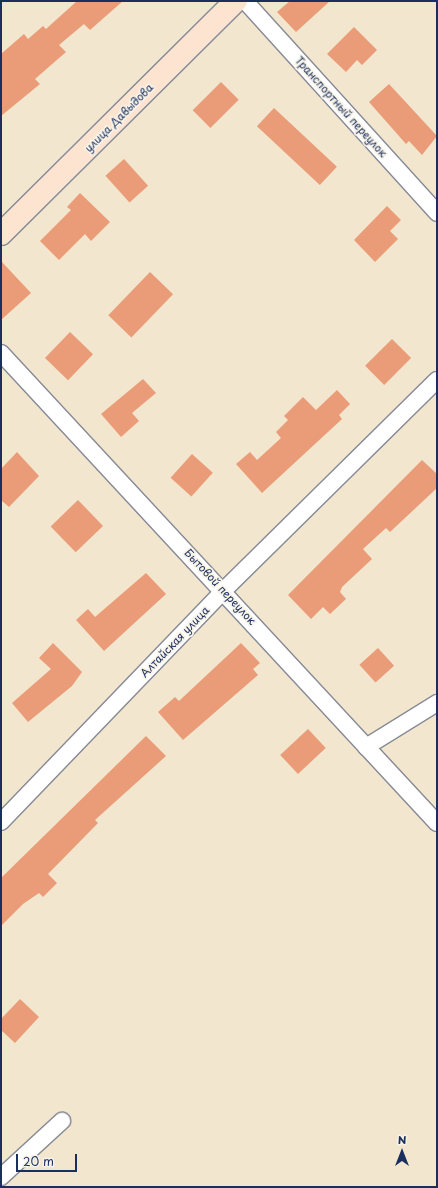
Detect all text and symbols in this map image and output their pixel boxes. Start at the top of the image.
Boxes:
street label: Транспортный переулок [292,54,390,160]
street label: улица Давыдова [82,81,156,155]
street label: Бытовой переулок [182,546,258,628]
street label: Алтайская улица [138,604,212,680]
text: N [398,1131,406,1148]
north arrow [382,1132,422,1172]
scale bar [18,1146,79,1172]
text: 20 m [23,1152,54,1170]

